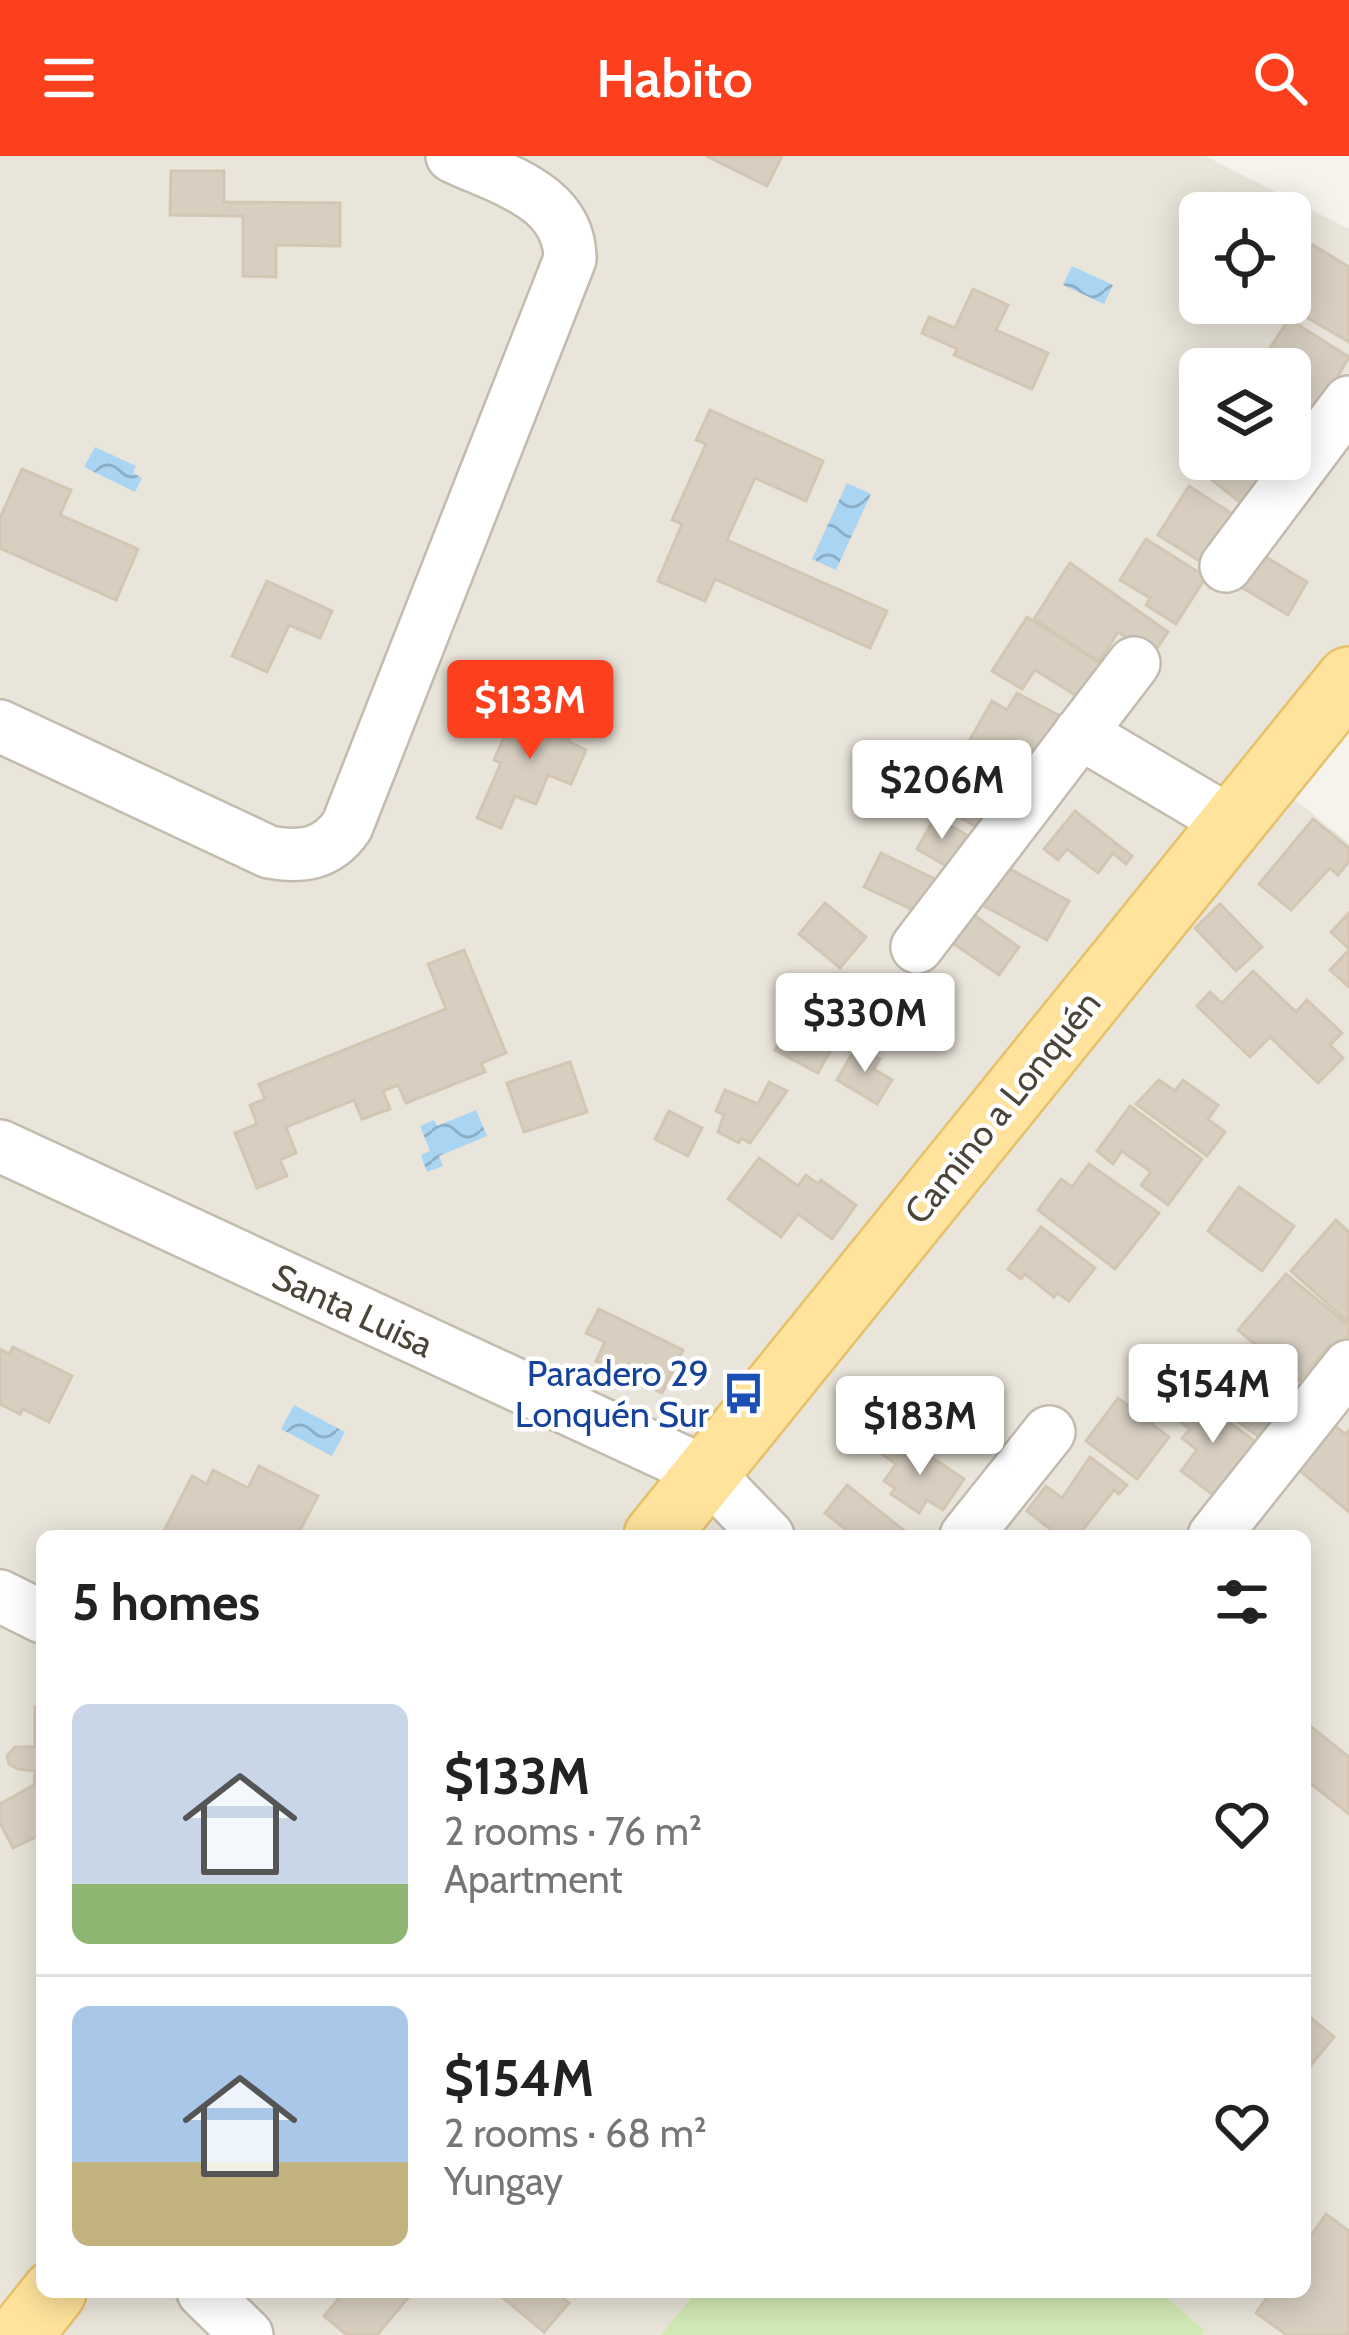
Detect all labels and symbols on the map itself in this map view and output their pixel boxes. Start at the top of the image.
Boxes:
pin: $133M [446,660,614,762]
pin: $206M [858,740,1026,842]
pin: $330M [781,973,949,1075]
street label: Camino a Lonquén [895,982,1109,1232]
street label: Santa Luisa [266,1254,440,1366]
pin: $154M [1129,1344,1297,1446]
place label: Paradero 29 Lonquén Sur [515,1351,710,1436]
bus stop icon: Paradero 29 Lonquén Sur [720,1371,766,1417]
pin: $183M [836,1376,1004,1478]

